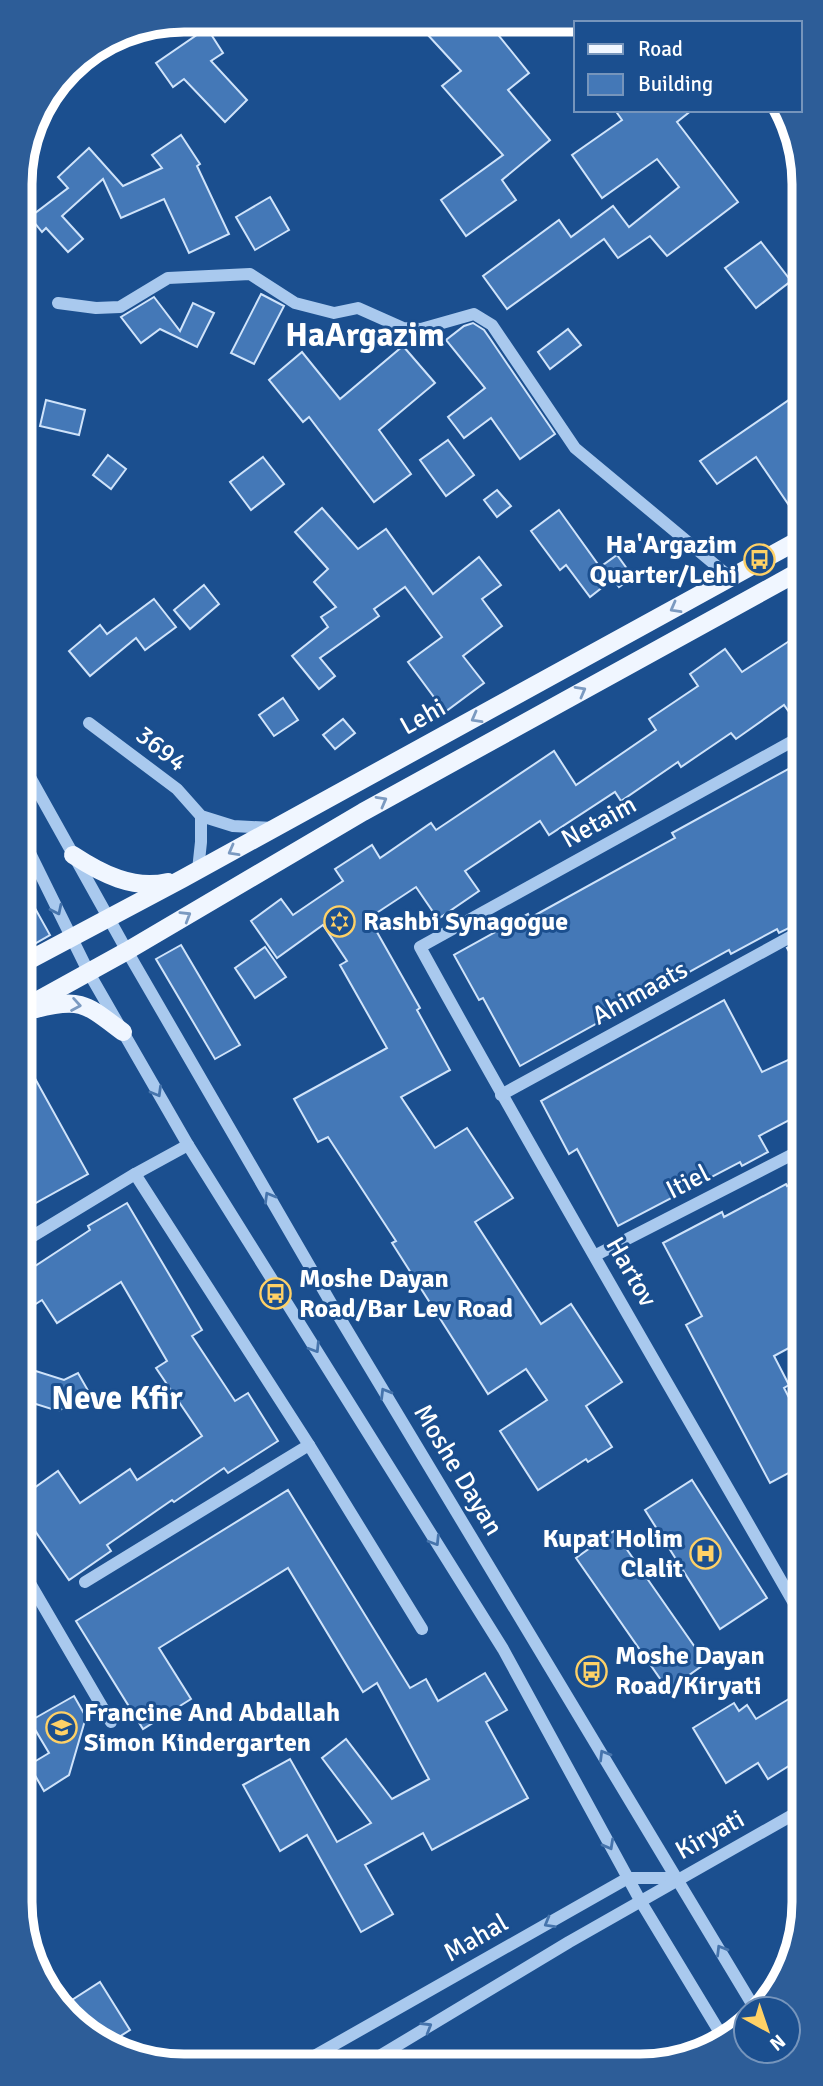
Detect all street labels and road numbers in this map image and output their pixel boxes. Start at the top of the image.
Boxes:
street label: Lehi [395,692,451,742]
street label: 3694 [129,719,193,779]
street label: Netaim [556,788,642,856]
street label: Ahimaats [587,954,693,1032]
street label: Itiel [661,1158,715,1206]
street label: Hartov [598,1232,664,1313]
street label: Moshe Dayan [406,1399,510,1541]
street label: Kiryati [670,1803,750,1867]
street label: Mahal [438,1907,514,1969]

